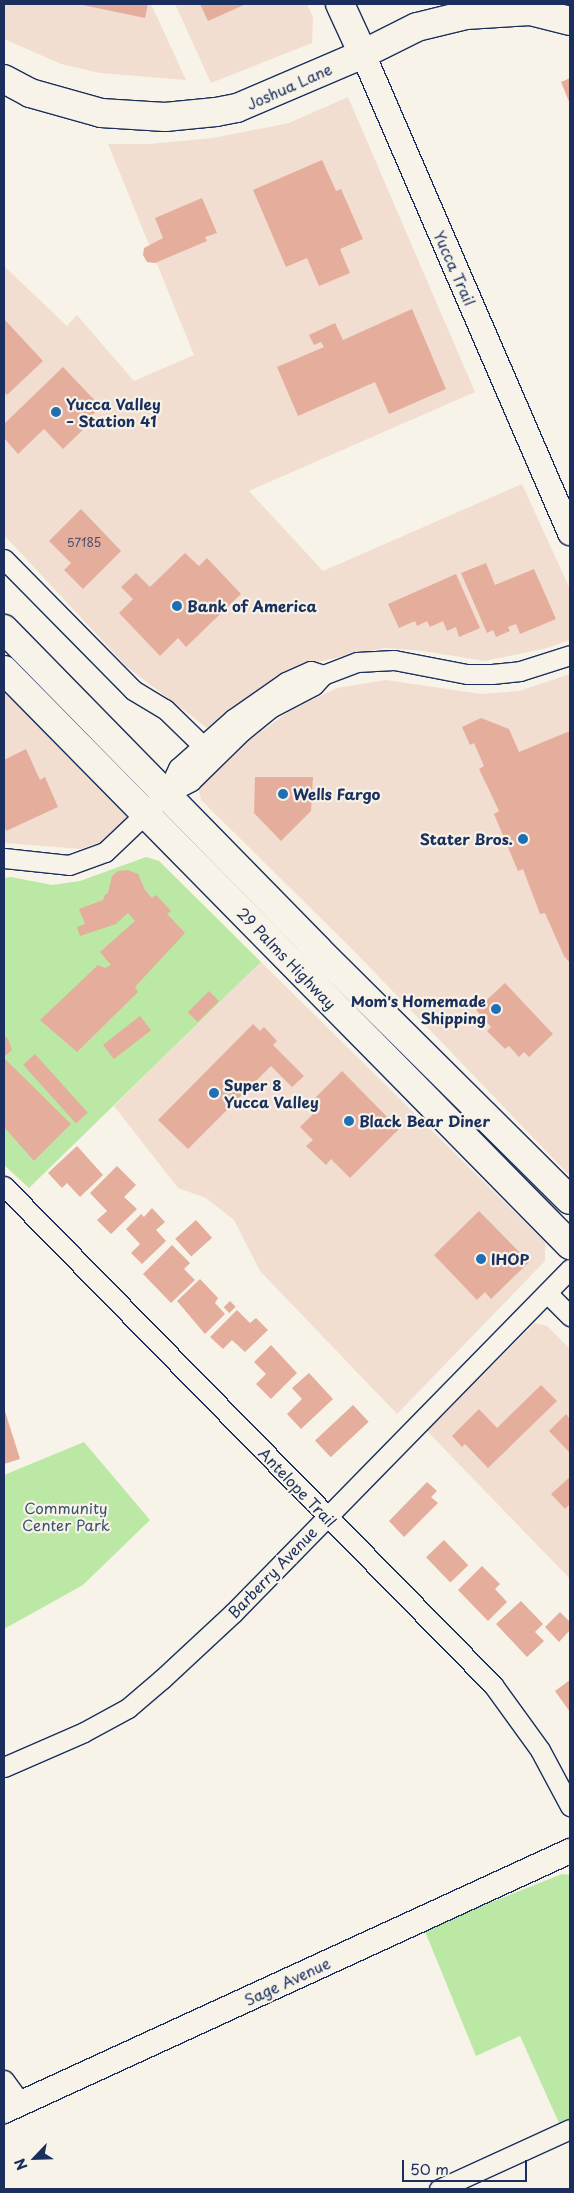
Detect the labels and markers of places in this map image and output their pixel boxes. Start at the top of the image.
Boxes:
place label: Yucca Valley – Station 41 [66,394,161,429]
marker: Yucca Valley – Station 41 [50,406,62,418]
place label: Bank of America [187,597,317,615]
marker: Bank of America [171,600,183,612]
place label: Wells Fargo [293,785,381,803]
marker: Wells Fargo [277,788,289,800]
place label: Stater Bros. [419,830,513,848]
marker: Stater Bros. [517,833,529,845]
place label: Mom's Homemade Shipping [349,991,486,1026]
marker: Mom's Homemade Shipping [490,1003,502,1015]
place label: Super 8 Yucca Valley [224,1075,319,1110]
marker: Super 8 Yucca Valley [208,1087,220,1099]
place label: Black Bear Diner [359,1112,491,1130]
marker: Black Bear Diner [343,1115,355,1127]
place label: IHOP [491,1250,529,1268]
marker: IHOP [475,1253,487,1265]

